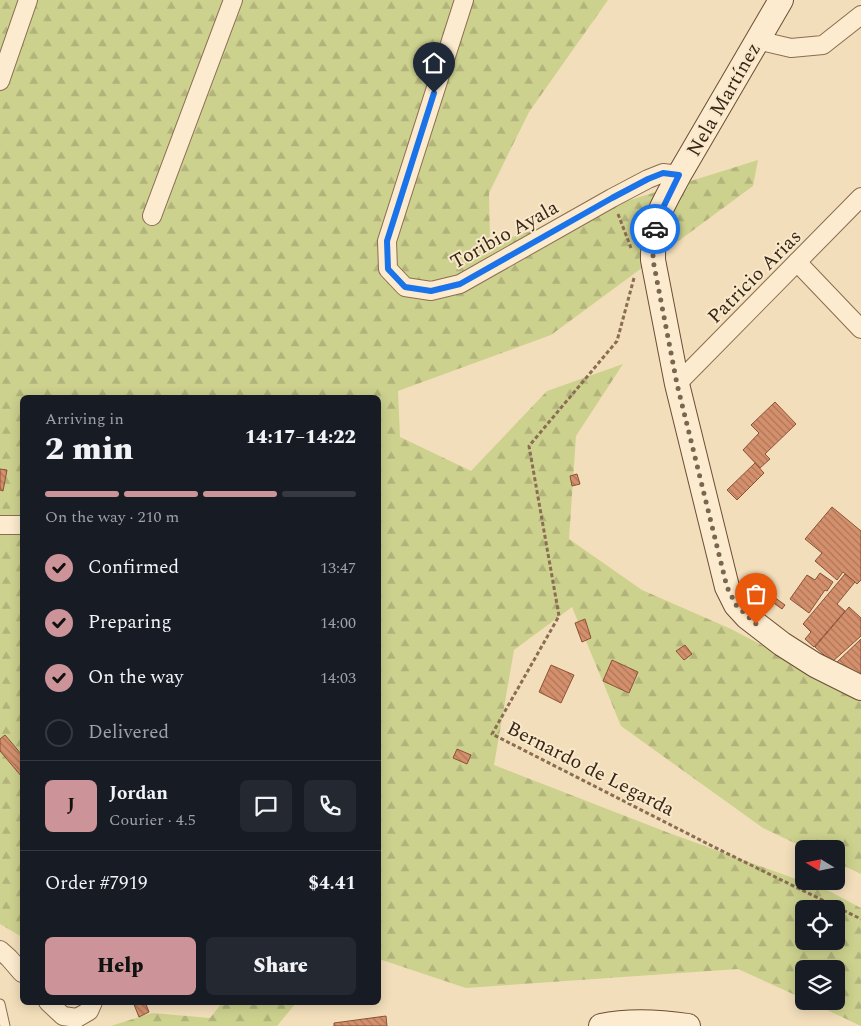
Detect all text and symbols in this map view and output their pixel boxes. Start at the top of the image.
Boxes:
street label: Nela Martínez [679,37,769,162]
pin [413,42,455,93]
icon: home [420,49,448,77]
street label: Toribio Ayala [445,193,564,277]
courier [630,204,680,254]
icon: car [641,215,669,243]
street label: Patricio Arias [701,223,809,331]
text: Arriving in [45,407,124,431]
text: 14:17–14:22 [245,423,356,452]
text: 2 min [45,425,133,474]
text: On the way · 210 m [45,505,179,529]
text: Confirmed [88,553,179,582]
icon: check [45,554,73,582]
text: 13:47 [320,556,356,580]
pin [735,573,777,624]
icon: bag [742,580,770,608]
text: Preparing [88,608,172,637]
icon: check [45,609,73,637]
text: 14:00 [320,611,356,635]
text: On the way [88,663,184,692]
icon: check [45,664,73,692]
text: 14:03 [320,666,356,690]
street label: Bernardo de Legarda [501,714,680,824]
text: Delivered [88,718,169,747]
text: Jordan [109,779,168,808]
button: chat [240,780,292,832]
button: phone [304,780,356,832]
text: J [67,791,75,820]
text: Courier · 4.5 [109,808,196,832]
north arrow [795,840,845,890]
map controls [795,840,845,1010]
text: Order #7919 [45,869,148,898]
text: $4.41 [308,869,356,898]
button: locate [795,900,845,950]
button: Help [45,937,196,995]
button: Share [206,937,356,995]
button: layers [795,960,845,1010]

